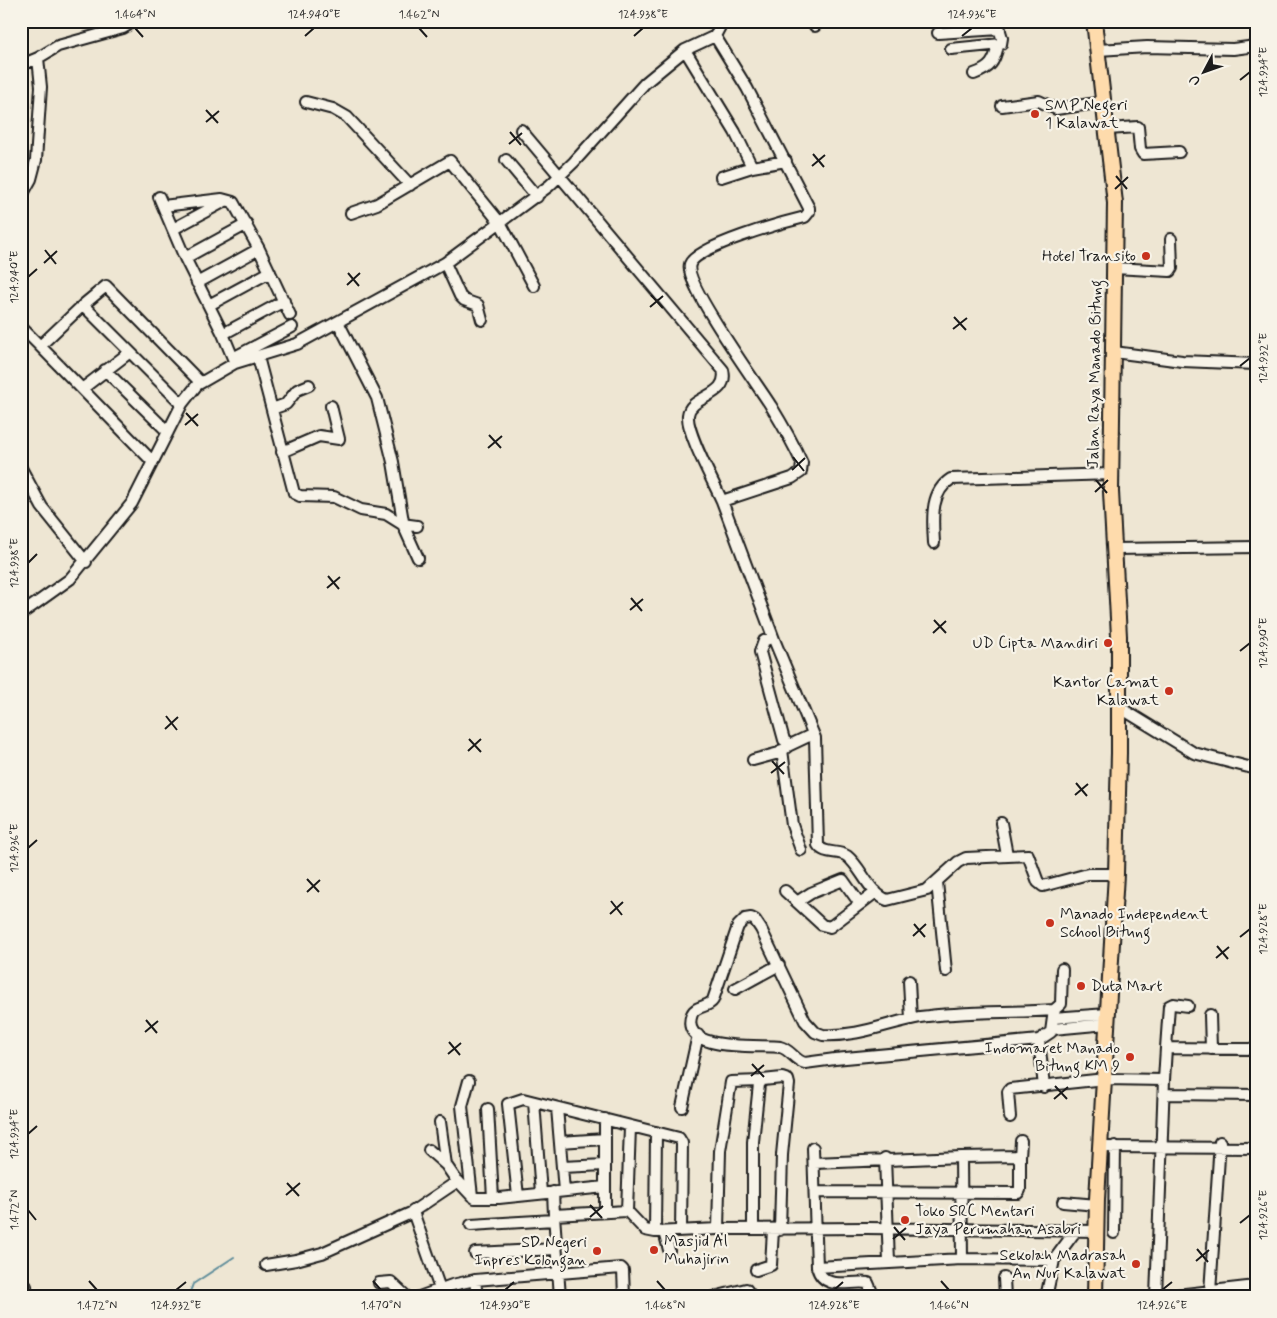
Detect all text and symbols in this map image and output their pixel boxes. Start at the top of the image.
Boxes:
text: 1.464°N [115,7,155,23]
text: 124.940°E [287,7,341,23]
text: 1.462°N [398,7,440,23]
text: 124.938°E [618,7,668,23]
text: 124.936°E [947,7,997,23]
text: 124.934°E [1256,47,1272,97]
north arrow [1180,48,1230,98]
text: U [1185,71,1205,89]
place label: SMP Negeri 1 Kalawat [1045,95,1128,134]
marker: SMP Negeri 1 Kalawat [1029,108,1041,120]
place label: Hotel Transito [1042,246,1136,267]
text: 124.940°E [7,250,23,304]
marker: Hotel Transito [1140,250,1152,262]
street label: Jalan Raya Manado Bitung [1083,279,1108,469]
text: 124.932°E [1256,333,1272,383]
text: 124.938°E [7,538,23,588]
text: 124.930°E [1256,618,1272,668]
place label: UD Cipta Mandiri [972,633,1098,654]
marker: UD Cipta Mandiri [1102,637,1114,649]
place label: Kantor Camat Kalawat [1053,672,1160,711]
marker: Kantor Camat Kalawat [1163,685,1175,697]
text: 124.936°E [7,823,23,873]
text: 124.928°E [1256,903,1272,955]
place label: Manado Independent School Bitung [1060,904,1209,944]
marker: Manado Independent School Bitung [1044,917,1056,929]
place label: Duta Mart [1091,976,1162,997]
marker: Duta Mart [1075,980,1087,992]
place label: Indomaret Manado Bitung KM 9 [985,1038,1120,1078]
marker: Indomaret Manado Bitung KM 9 [1124,1051,1136,1063]
text: 124.934°E [7,1109,23,1159]
text: 1.472°N [7,1190,23,1230]
text: 124.926°E [1256,1190,1272,1240]
place label: Toko SRC Mentari Jaya Perumahan Asabri [915,1201,1081,1240]
marker: Toko SRC Mentari Jaya Perumahan Asabri [899,1214,911,1226]
place label: Masjid Al Muhajirin [664,1231,729,1270]
place label: SD Negeri Inpres Kolongan [475,1232,587,1272]
marker: Masjid Al Muhajirin [648,1244,660,1256]
marker: SD Negeri Inpres Kolongan [591,1245,603,1257]
place label: Sekolah Madrasah An Nur Kalawat [1000,1245,1127,1284]
marker: Sekolah Madrasah An Nur Kalawat [1130,1258,1142,1270]
text: 1.472°N [77,1298,117,1314]
text: 124.932°E [151,1298,201,1314]
text: 1.470°N [361,1298,401,1314]
text: 124.930°E [480,1298,530,1314]
text: 1.468°N [645,1298,685,1314]
text: 124.928°E [808,1298,860,1314]
text: 1.466°N [929,1298,969,1314]
text: 124.926°E [1137,1298,1187,1314]

